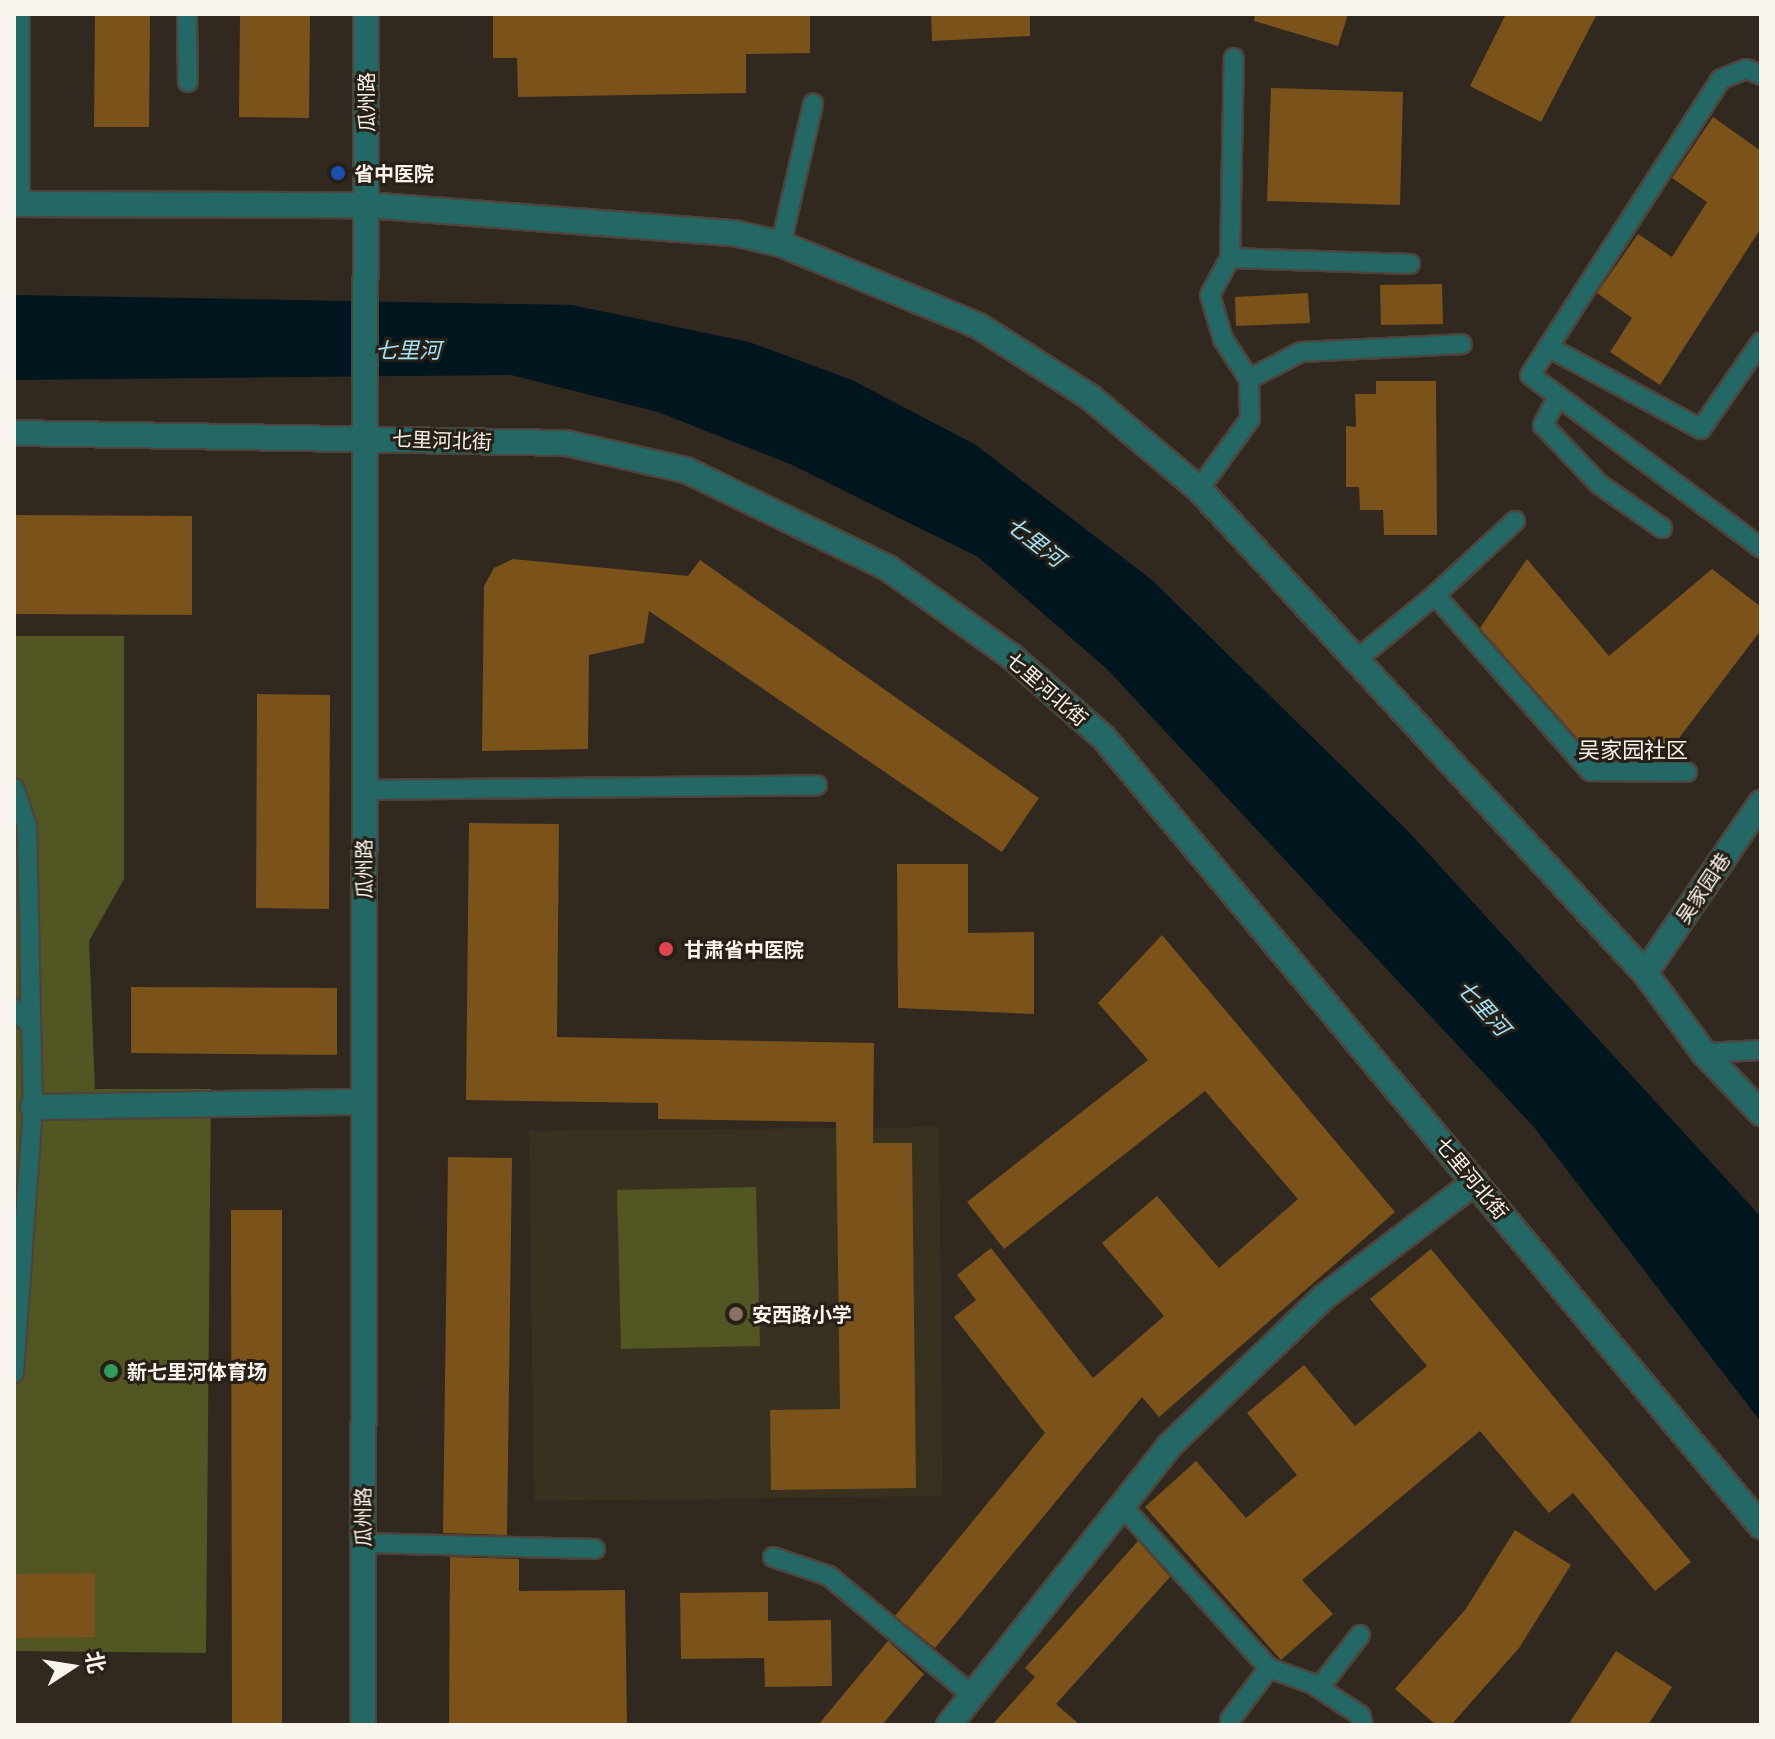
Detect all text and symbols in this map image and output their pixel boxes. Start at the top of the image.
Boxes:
street label: 瓜州路 [354,72,378,132]
place label: 省中医院 [354,161,434,185]
marker: 省中医院 [329,164,347,182]
water label: 七里河 [375,338,441,364]
street label: 七里河北街 [392,426,492,454]
water label: 七里河 [1001,511,1069,573]
street label: 七里河北街 [1001,647,1093,731]
district label: 吴家园社区 [1578,738,1688,764]
street label: 瓜州路 [352,839,376,899]
street label: 吴家园巷 [1671,848,1735,928]
place label: 甘肃省中医院 [684,937,804,961]
marker: 甘肃省中医院 [655,938,677,960]
water label: 七里河 [1451,975,1515,1041]
street label: 七里河北街 [1431,1132,1513,1224]
place label: 安西路小学 [752,1302,852,1326]
marker: 安西路小学 [727,1305,745,1323]
place label: 新七里河体育场 [127,1359,267,1383]
marker: 新七里河体育场 [102,1362,120,1380]
street label: 瓜州路 [351,1487,375,1547]
north arrow [32,1627,112,1707]
text: 北 [79,1648,111,1676]

